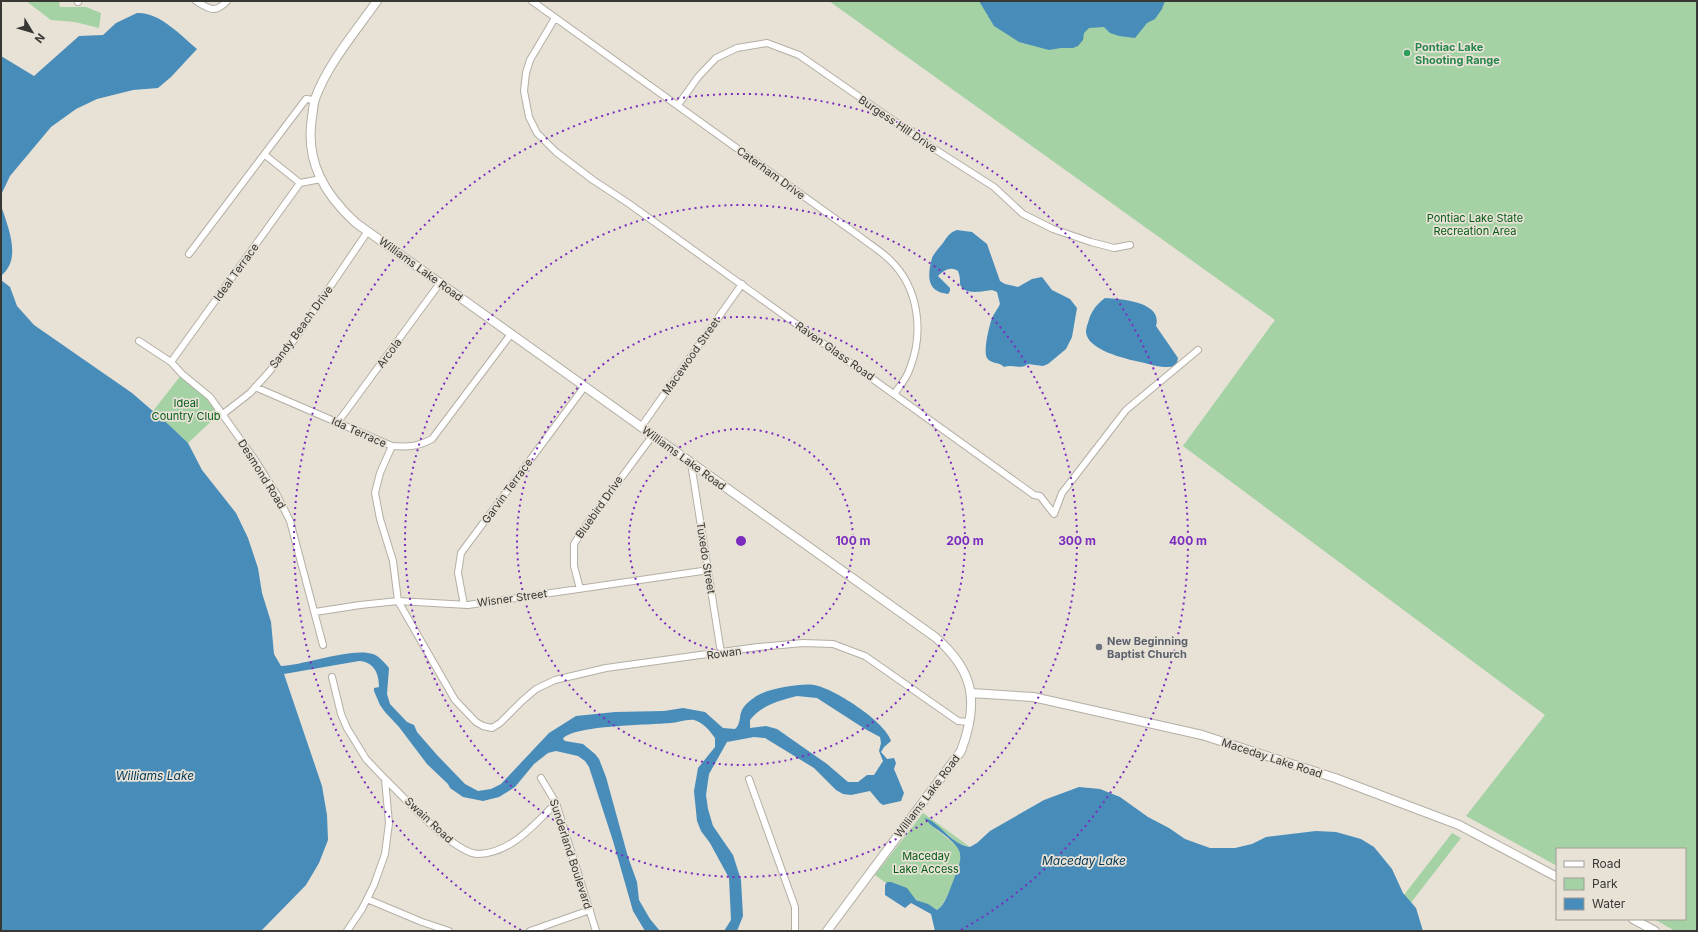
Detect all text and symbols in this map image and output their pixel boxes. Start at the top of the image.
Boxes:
north arrow [12,12,52,52]
text: N [32,31,48,46]
place label: Pontiac Lake Shooting Range [1415,40,1500,67]
marker: Pontiac Lake Shooting Range [1402,48,1412,58]
street label: Burgess Hill Drive [856,92,940,156]
street label: Caterham Drive [734,143,808,203]
park label: Pontiac Lake State Recreation Area [1427,211,1523,238]
street label: Williams Lake Road [376,234,466,304]
street label: Ideal Terrace [210,240,262,304]
street label: Sandy Beach Drive [266,283,336,371]
street label: Macewood Street [659,314,723,397]
street label: Raven Glass Road [793,319,877,383]
street label: Arcola [374,335,404,371]
park label: Ideal Country Club [152,396,221,423]
street label: Ida Terrace [329,414,389,450]
street label: Williams Lake Road [639,423,729,493]
street label: Desmond Road [235,437,289,511]
street label: Garvin Terrace [479,456,535,526]
street label: Bluebird Drive [572,473,626,541]
street label: Tuxedo Street [693,521,719,595]
text: 100 m [835,533,871,548]
text: 200 m [946,533,984,548]
text: 300 m [1058,533,1096,548]
text: 400 m [1169,533,1207,548]
centre of rings [734,534,748,548]
street label: Wisner Street [476,586,548,610]
place label: New Beginning Baptist Church [1107,634,1188,661]
marker: New Beginning Baptist Church [1094,642,1104,652]
street label: Rowan [706,644,742,662]
street label: Maceday Lake Road [1220,735,1324,781]
street label: Williams Lake Road [891,752,963,840]
water label: Williams Lake [116,768,194,783]
street label: Swain Road [402,794,456,846]
street label: Sunderland Boulevard [547,797,595,911]
legend [1556,848,1686,920]
park label: Maceday Lake Access [893,849,959,876]
water label: Maceday Lake [1042,853,1126,868]
text: Road [1592,856,1621,871]
text: Park [1592,876,1618,891]
text: Water [1592,896,1626,911]

